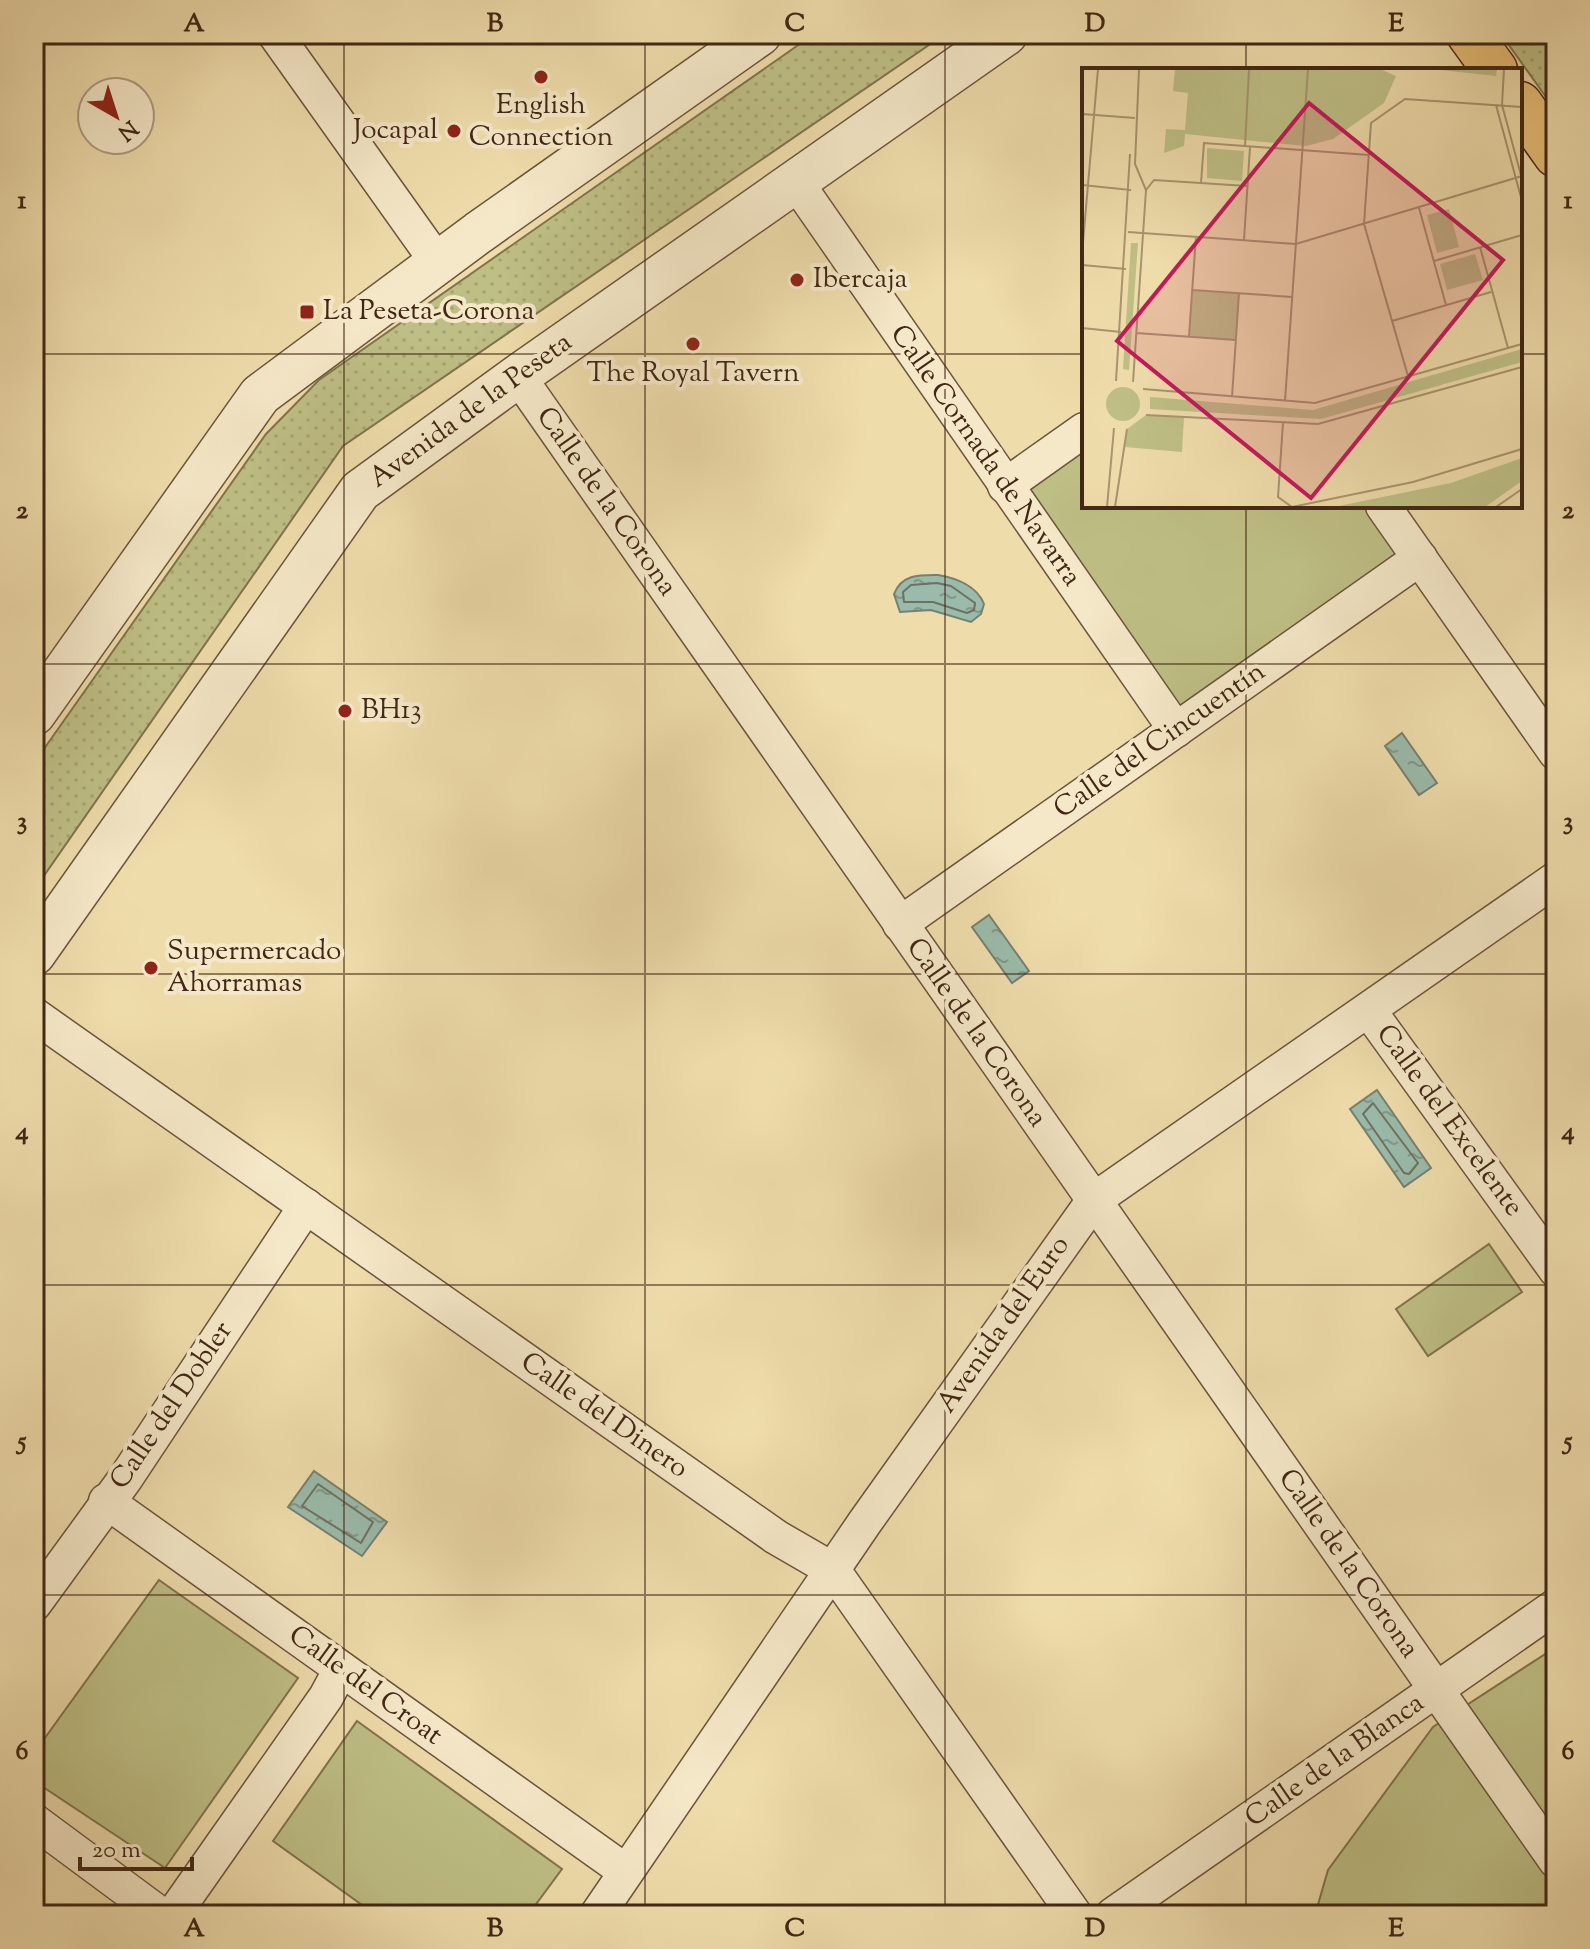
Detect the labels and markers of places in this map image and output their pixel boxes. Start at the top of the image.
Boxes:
marker: English Connection [532,68,550,86]
place label: English Connection [469,86,613,158]
place label: Jocapal [351,111,438,151]
marker: Jocapal [445,122,463,140]
place label: Ibercaja [813,260,908,300]
marker: Ibercaja [788,271,806,289]
place label: La Peseta-Corona [323,292,534,332]
marker: La Peseta-Corona [298,303,316,321]
marker: The Royal Tavern [684,335,702,353]
place label: The Royal Tavern [587,354,799,394]
place label: BH13 [361,691,422,731]
marker: BH13 [336,702,354,720]
place label: Supermercado Ahorramas [167,932,341,1004]
marker: Supermercado Ahorramas [142,959,160,977]

